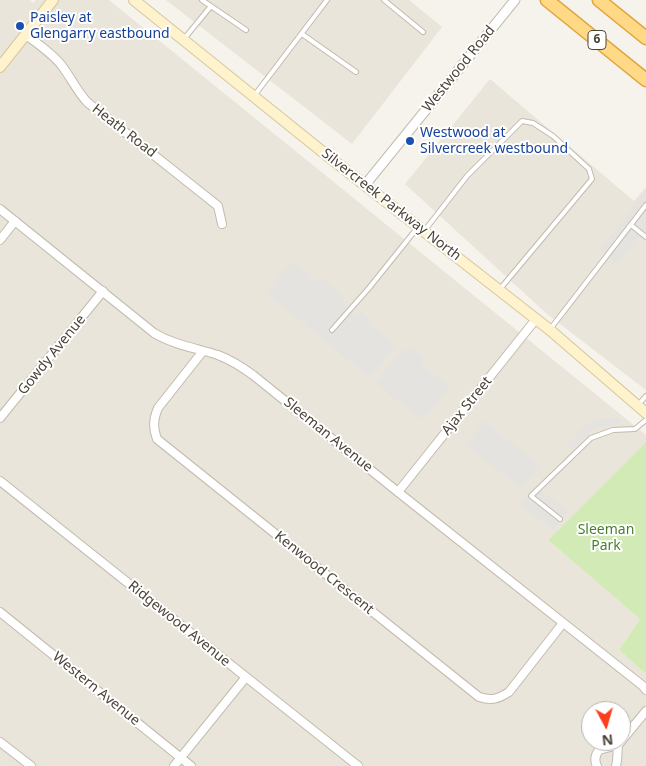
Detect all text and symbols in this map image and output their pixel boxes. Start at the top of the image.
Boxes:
place label: Paisley at Glengarry eastbound [30,10,170,42]
marker: Paisley at Glengarry eastbound [14,20,26,32]
street label: Westwood Road [419,22,499,116]
road number: 6 [588,30,606,50]
street label: Heath Road [88,101,160,161]
place label: Westwood at Silvercreek westbound [420,125,568,158]
marker: Westwood at Silvercreek westbound [404,135,416,147]
street label: Silvercreek Parkway North [318,145,464,265]
street label: Gowdy Avenue [15,312,89,398]
street label: Ajax Street [438,373,496,439]
street label: Sleeman Avenue [280,394,376,476]
park label: Sleeman Park [578,522,634,554]
street label: Kenwood Crescent [271,528,377,618]
street label: Ridgewood Avenue [125,578,233,670]
street label: Western Avenue [49,649,143,729]
north arrow [581,701,631,751]
text: N [601,730,614,750]

